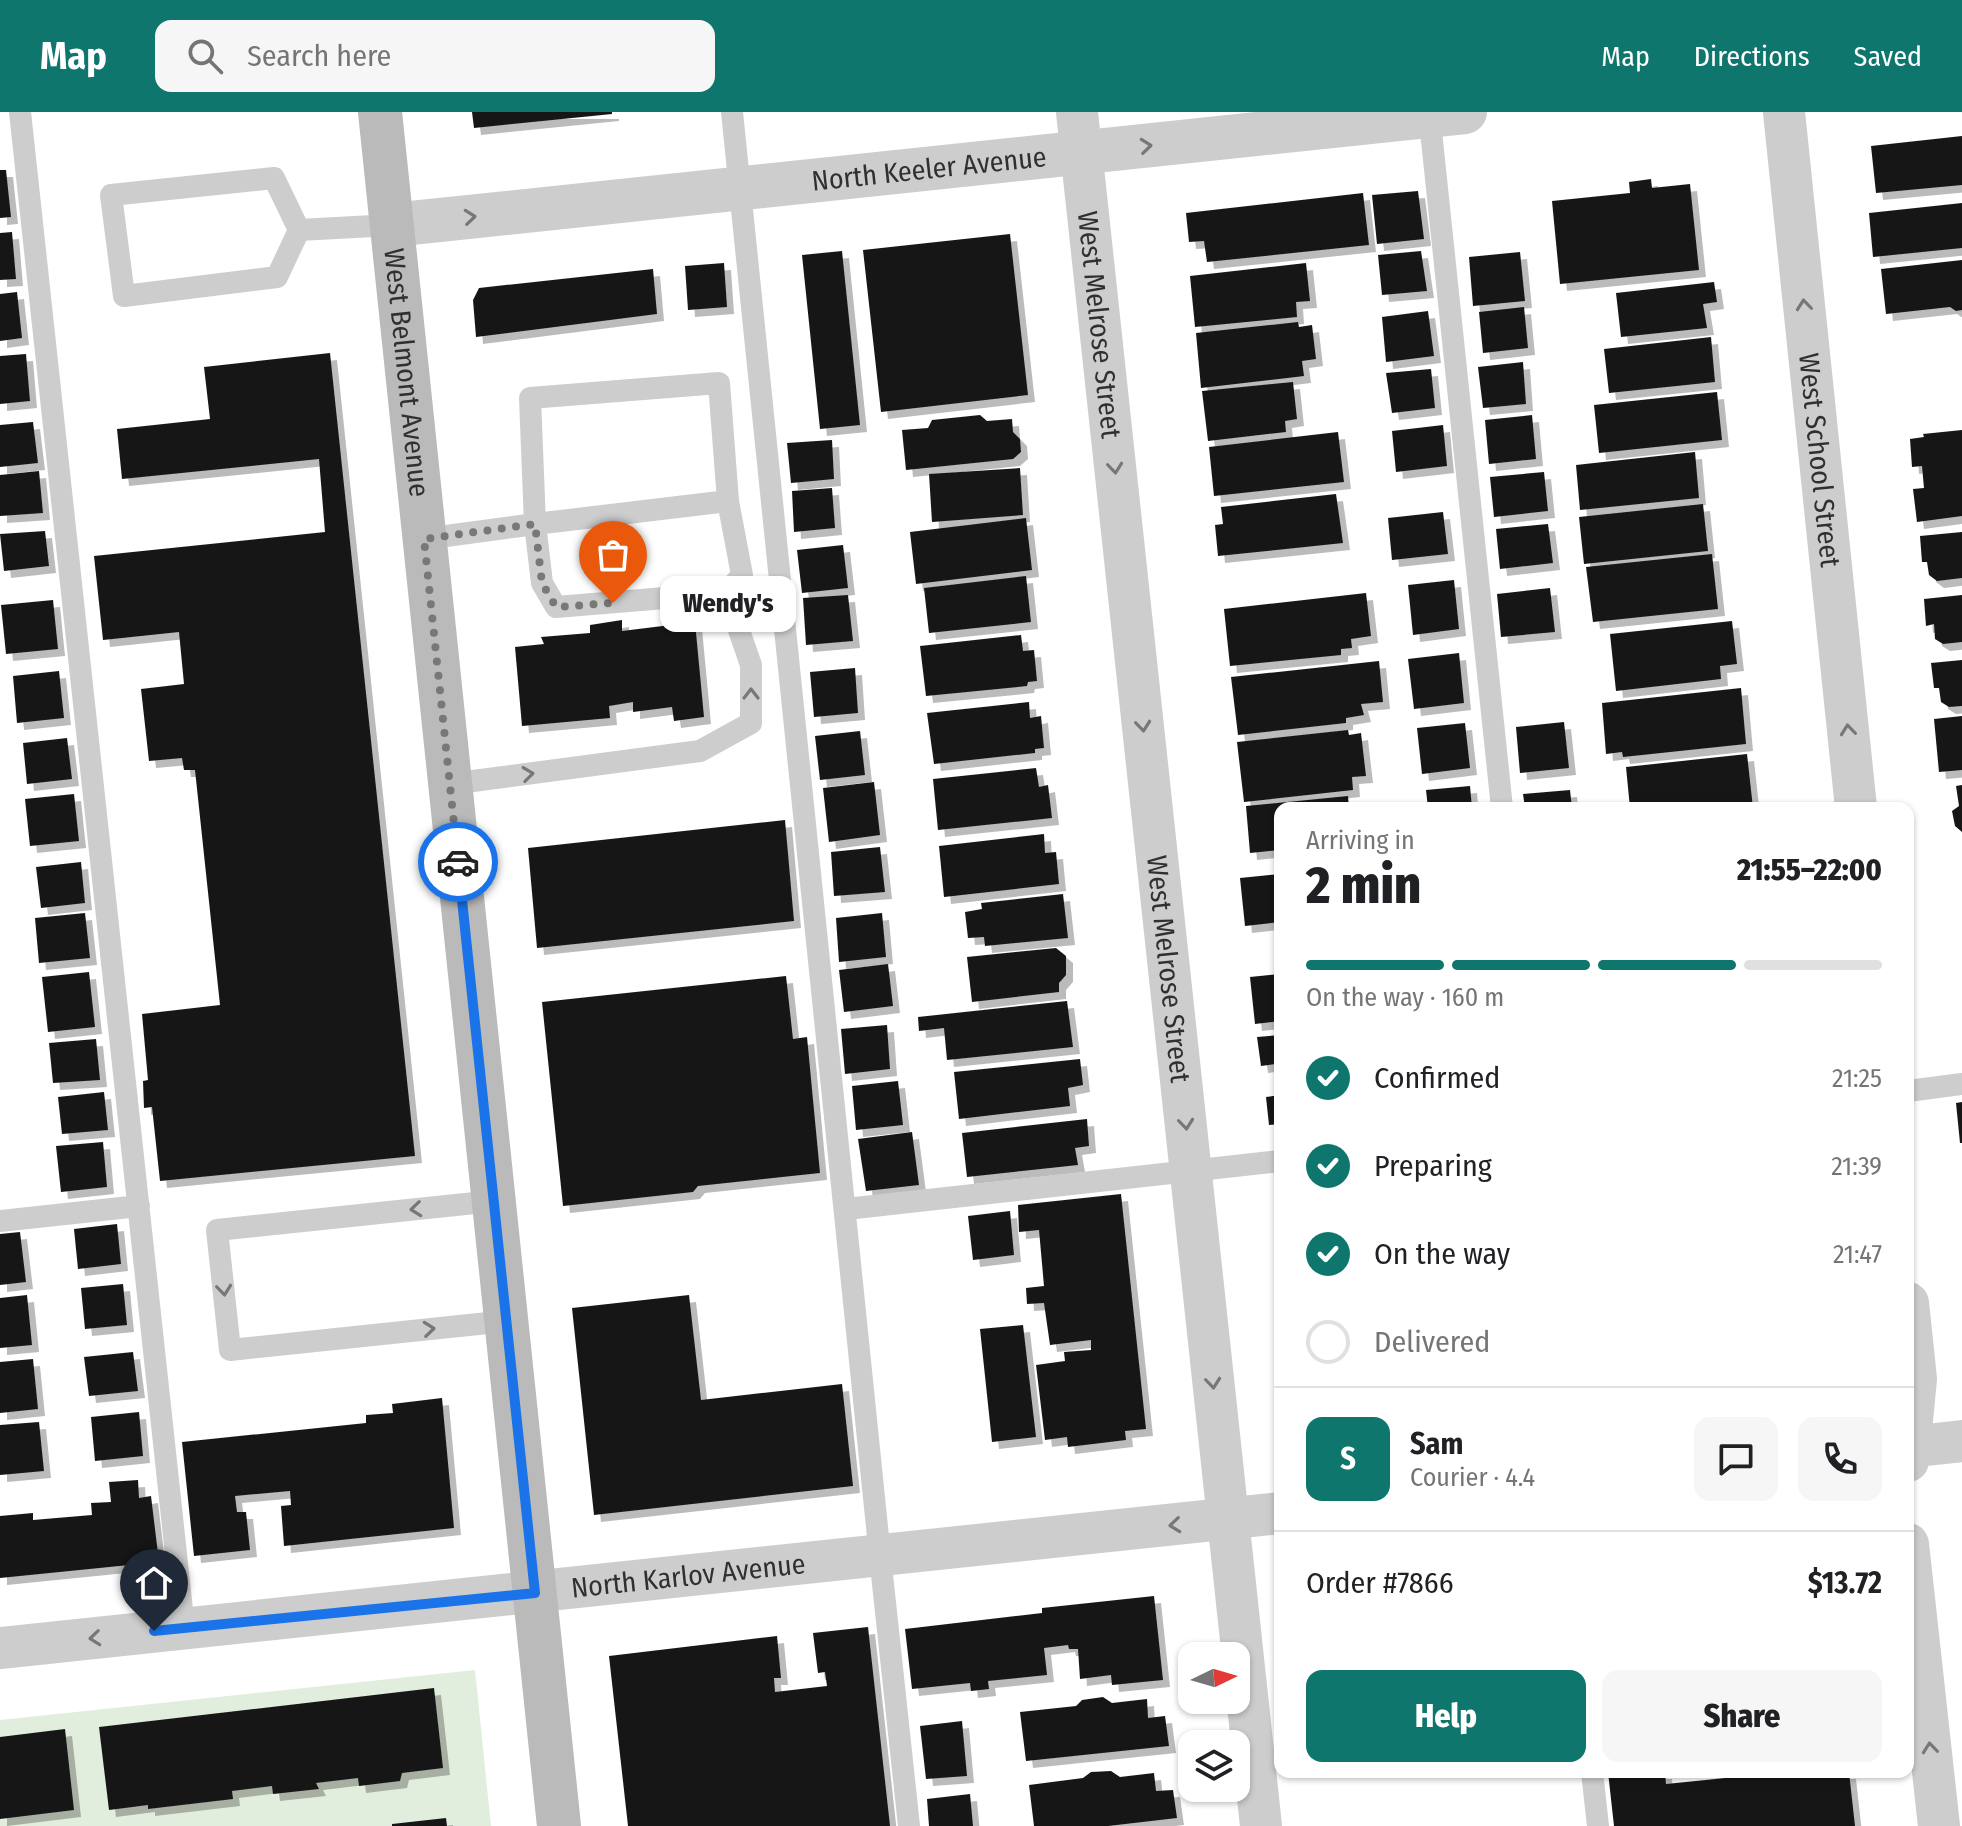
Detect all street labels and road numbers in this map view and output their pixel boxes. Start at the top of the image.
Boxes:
street label: North Keeler Avenue [810,140,1048,198]
street label: West Melrose Street [1071,209,1128,441]
street label: West Belmont Avenue [377,247,436,499]
street label: West School Street [1792,351,1847,570]
street label: West Melrose Street [1140,854,1197,1085]
street label: North Karlov Avenue [569,1547,807,1605]

